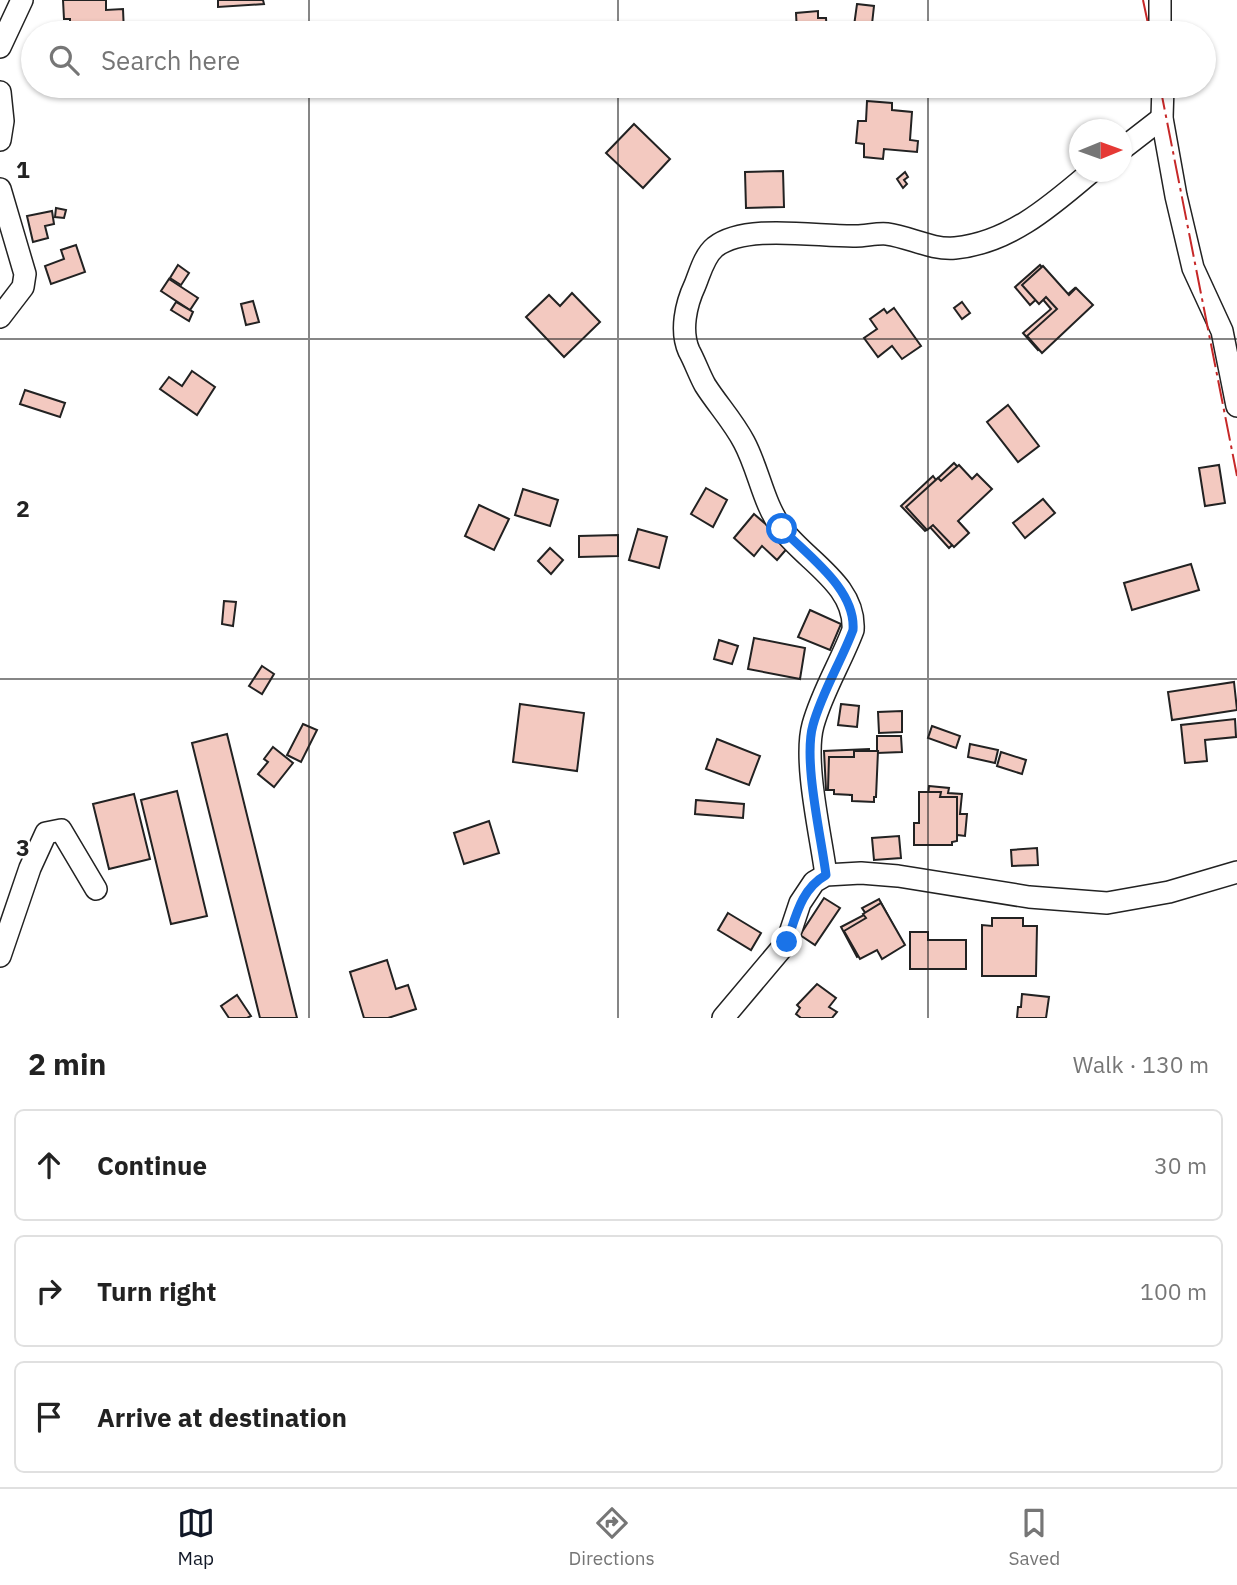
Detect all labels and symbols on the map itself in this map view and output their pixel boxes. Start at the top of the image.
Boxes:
north arrow [1069,119,1132,182]
text: 1 [16,154,30,184]
text: 2 [16,493,30,523]
route start [766,513,797,544]
text: 3 [16,832,30,862]
route end [771,926,802,957]

